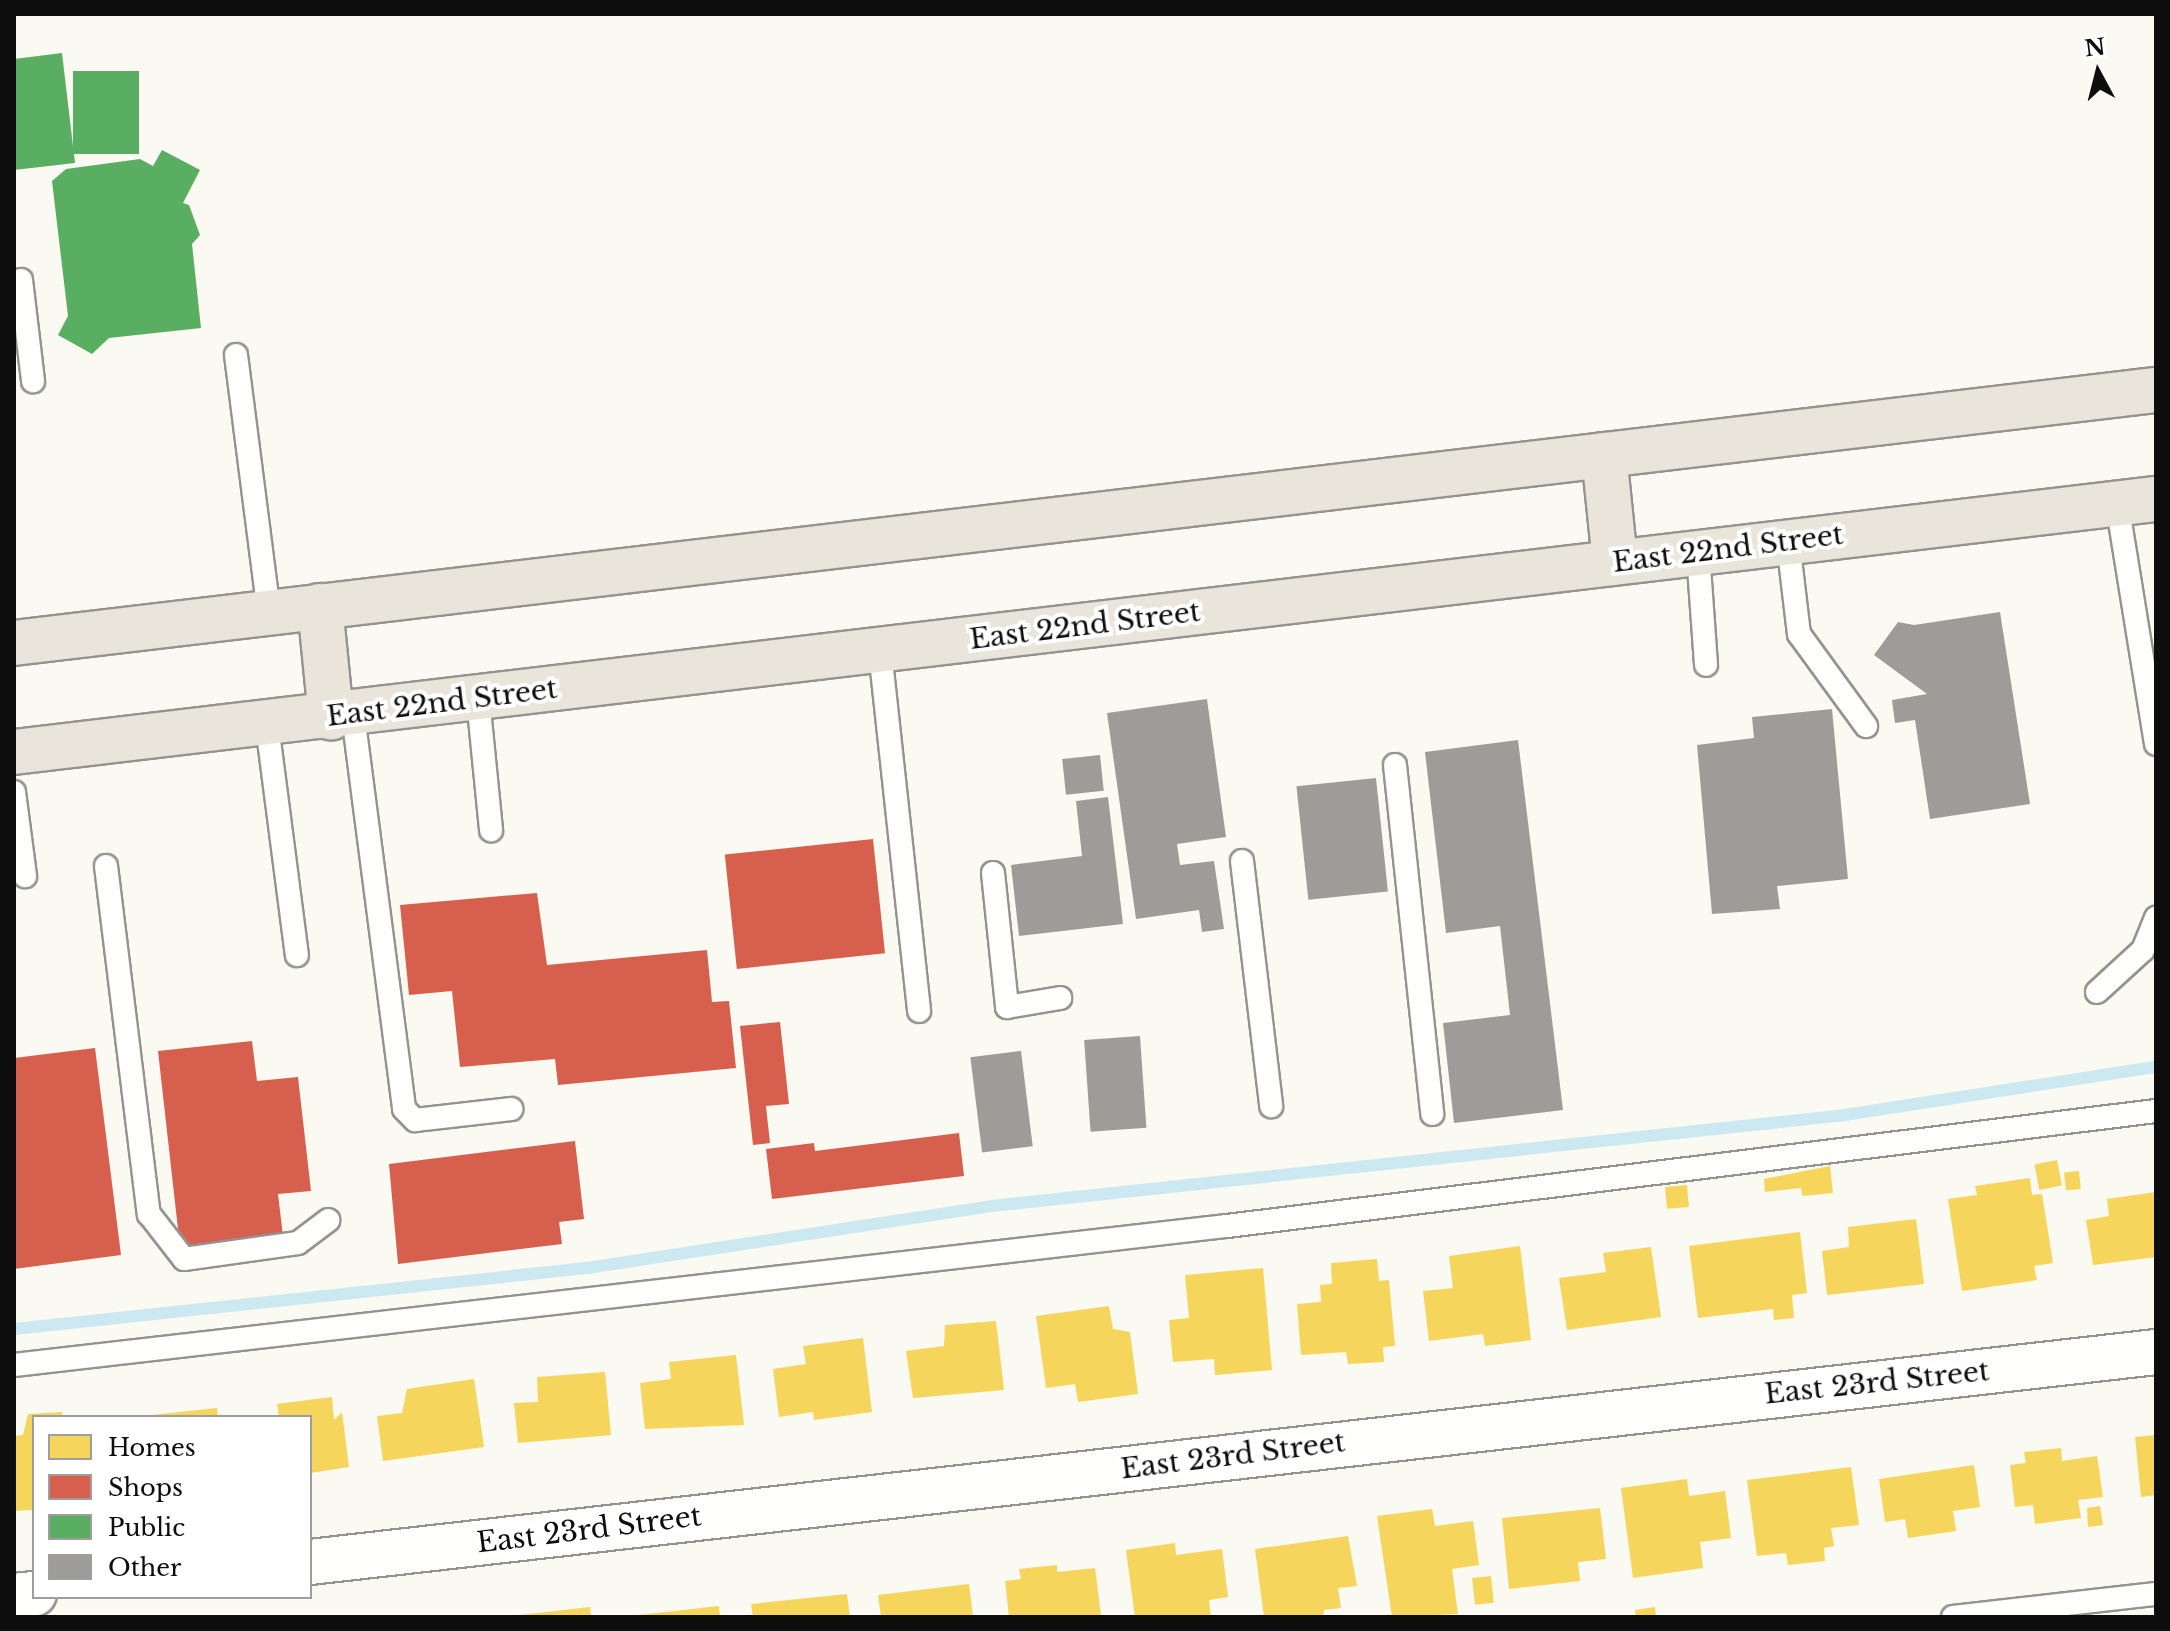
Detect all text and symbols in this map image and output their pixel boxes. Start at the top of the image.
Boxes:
north arrow [2058,32,2138,112]
text: N [2083,33,2107,62]
street label: East 22nd Street [1611,518,1845,580]
street label: East 22nd Street [968,595,1202,657]
street label: East 22nd Street [325,672,559,734]
street label: East 23rd Street [1763,1354,1991,1412]
legend [32,1415,312,1599]
street label: East 23rd Street [1119,1426,1347,1486]
text: Homes [108,1433,196,1462]
text: Shops [108,1473,183,1502]
street label: East 23rd Street [475,1500,703,1560]
text: Public [108,1513,185,1542]
text: Other [108,1553,182,1582]

